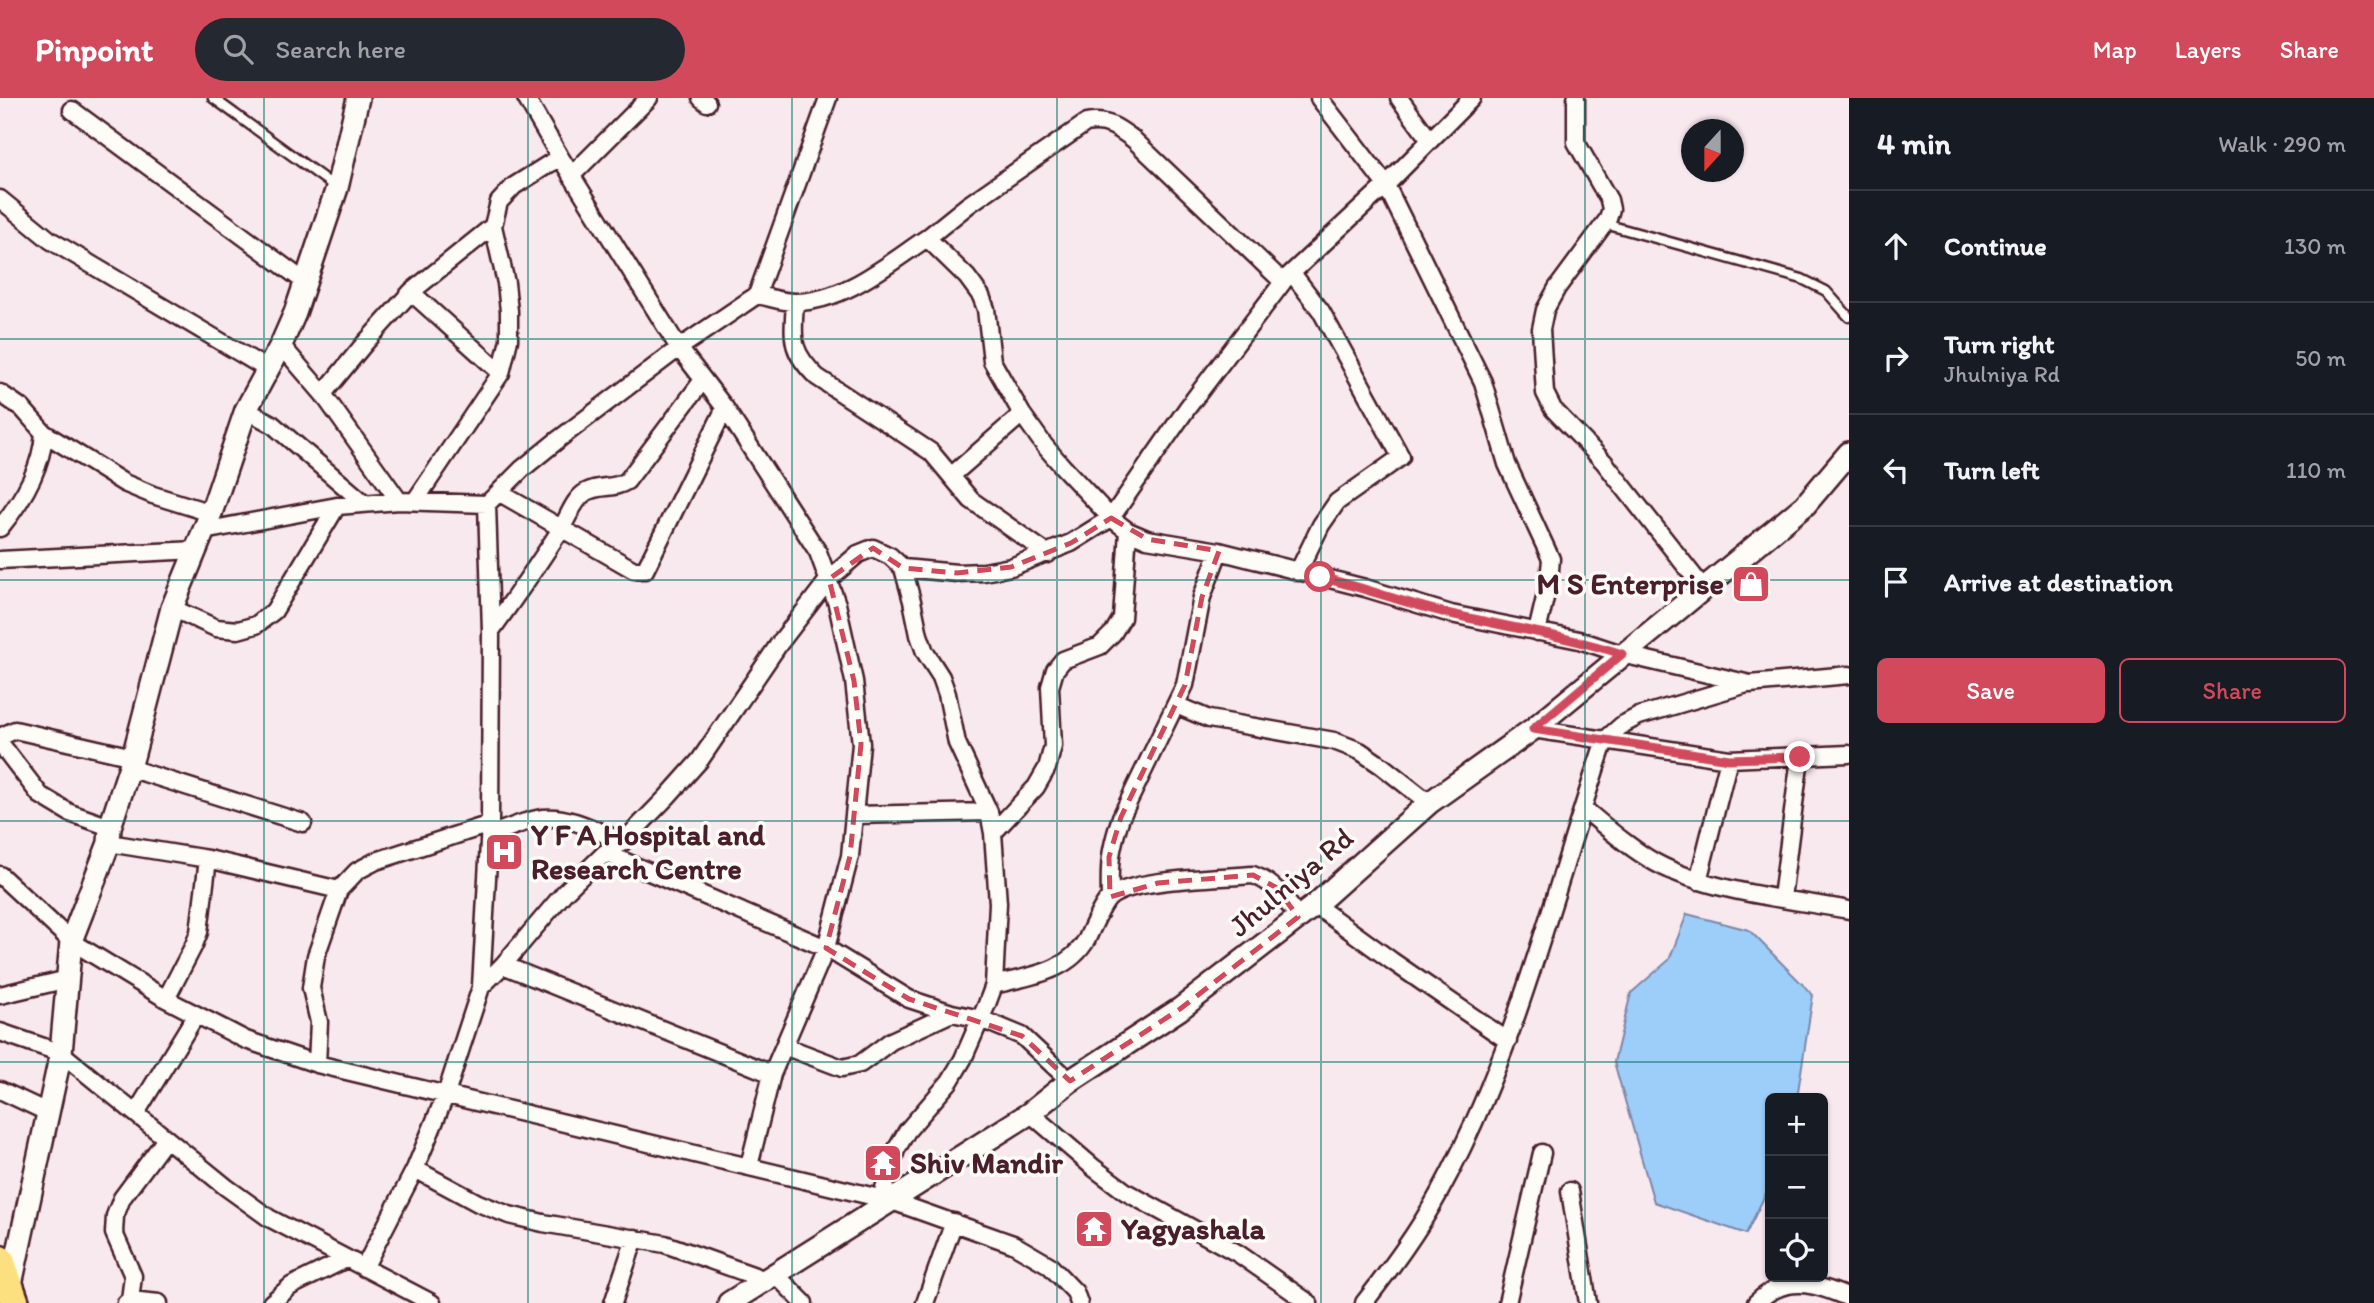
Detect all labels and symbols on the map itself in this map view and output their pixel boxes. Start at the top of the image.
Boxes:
north arrow [1681,119,1744,182]
route start [1304,561,1335,592]
shop icon: M S Enterprise [1730,563,1772,605]
place label: M S Enterprise [1536,565,1724,602]
route end [1784,741,1815,772]
place label: Y F A Hospital and Research Centre [530,816,766,887]
street label: Jhulniya Rd [1221,819,1360,944]
hospital icon: Y F A Hospital and Research Centre [483,831,525,873]
temple icon: Shiv Mandir [862,1142,904,1184]
place label: Shiv Mandir [910,1144,1063,1181]
temple icon: Yagyashala [1073,1208,1115,1250]
place label: Yagyashala [1120,1210,1266,1247]

